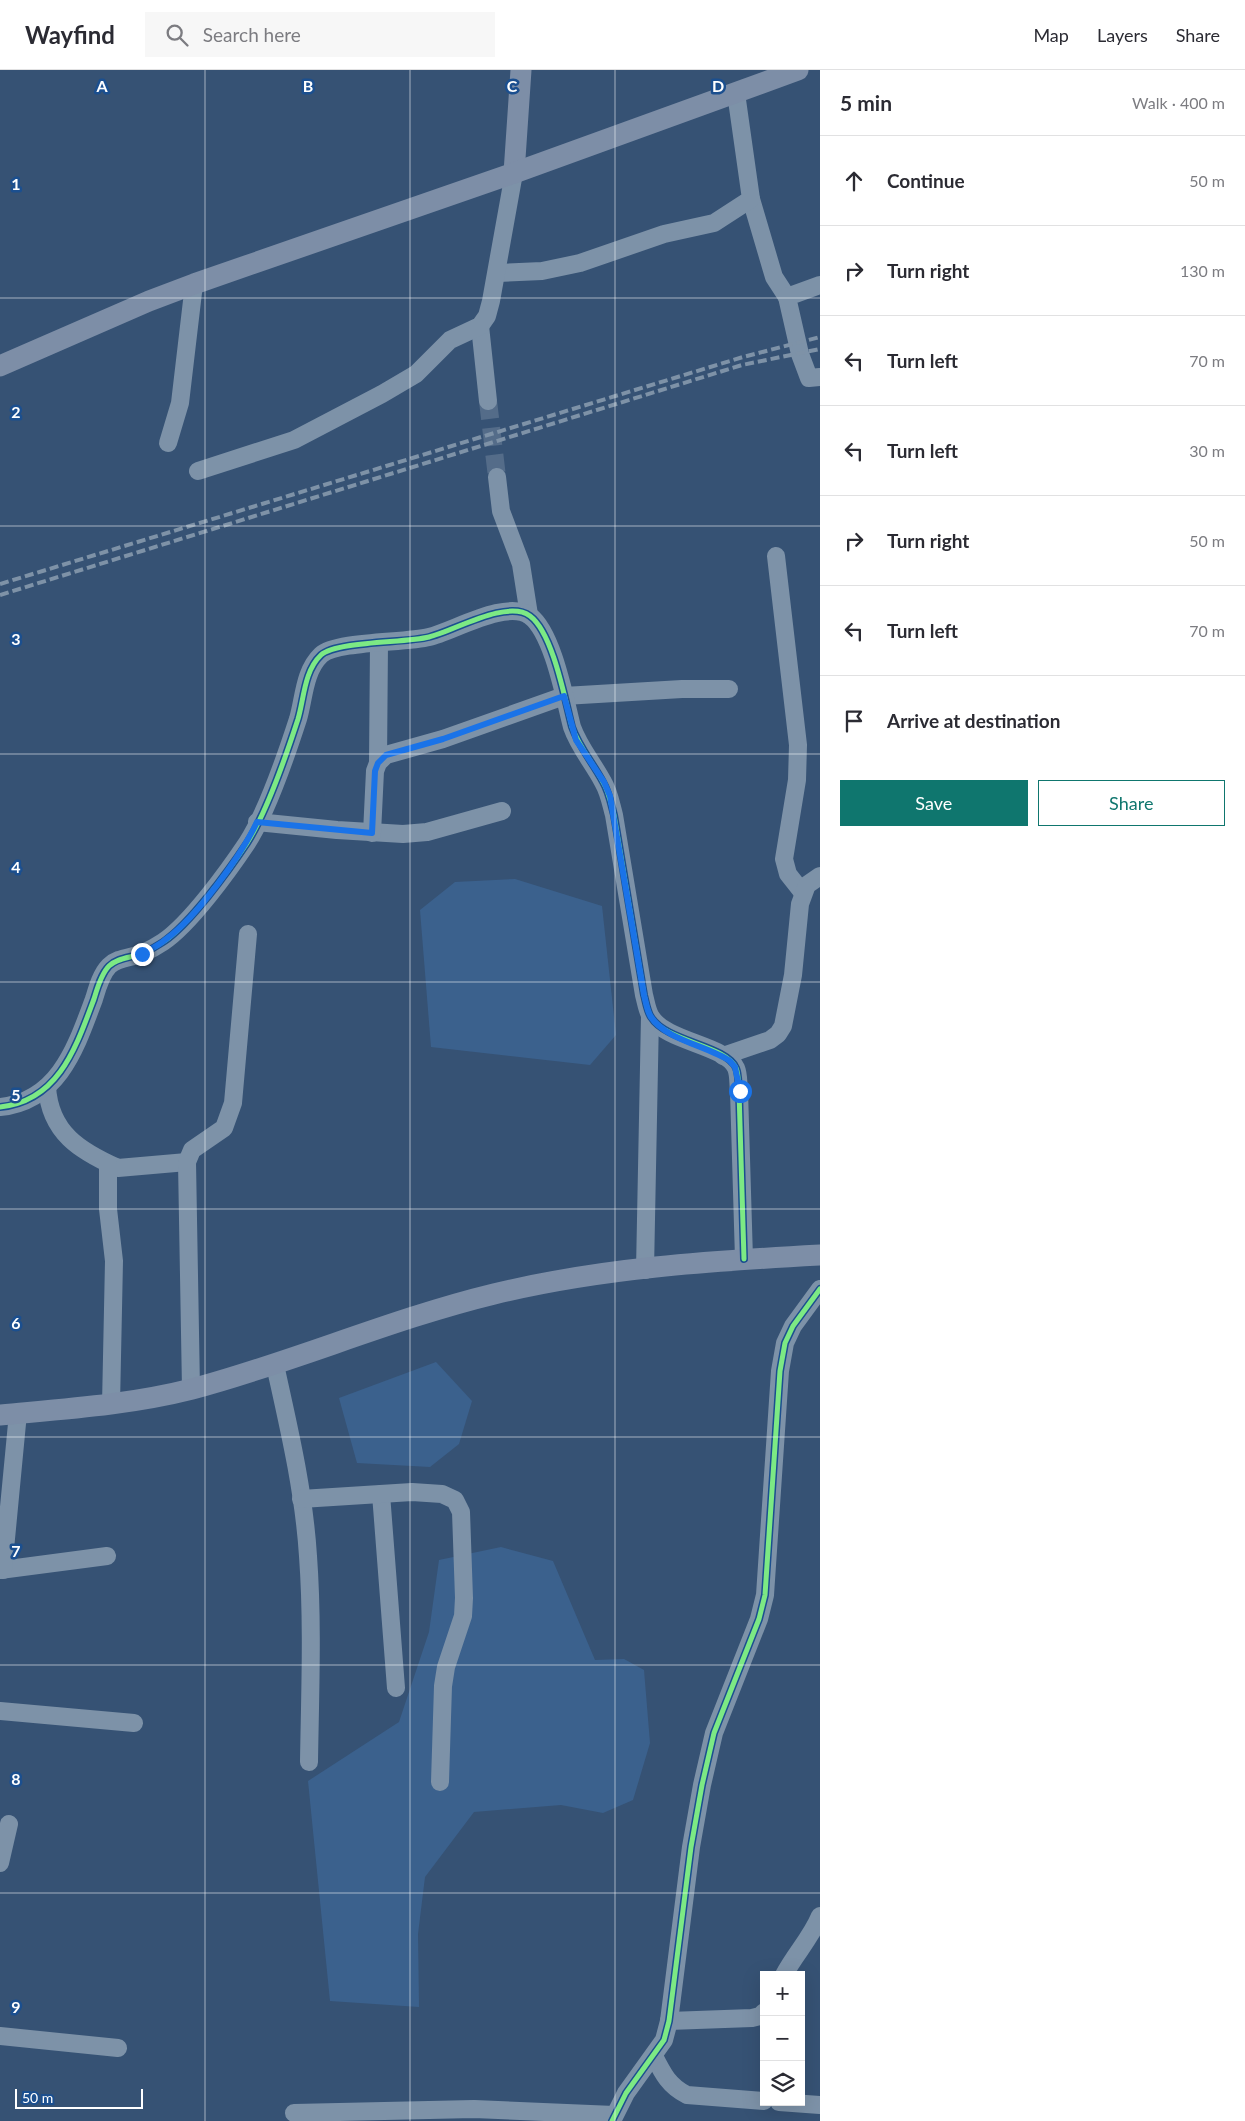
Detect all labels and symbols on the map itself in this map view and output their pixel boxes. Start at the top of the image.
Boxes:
text: A [95,76,108,95]
text: B [303,76,313,95]
text: C [507,76,518,95]
text: D [712,76,724,95]
text: 1 [11,174,21,193]
text: 2 [11,402,21,421]
text: 3 [11,629,21,648]
text: 4 [11,857,21,876]
route end [131,943,154,966]
route start [729,1080,752,1103]
text: 5 [11,1085,21,1104]
text: 6 [11,1313,21,1332]
text: 7 [11,1541,21,1560]
text: 8 [11,1769,21,1788]
text: 9 [11,1997,21,2016]
scale bar [15,2086,142,2109]

